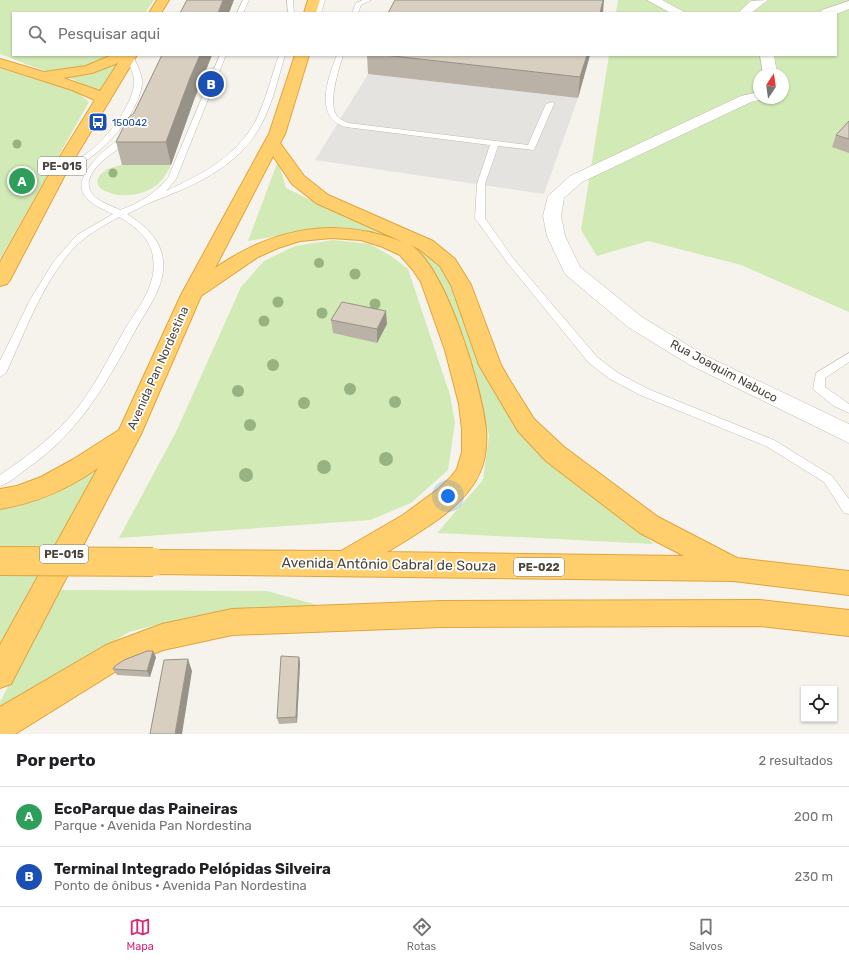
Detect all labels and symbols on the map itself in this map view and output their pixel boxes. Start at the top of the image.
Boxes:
north arrow [753,68,789,104]
pin: B [198,69,224,99]
bus stop icon: 150042 [87,111,109,133]
place label: 150042 [112,117,147,129]
road number: PE-015 [38,157,86,175]
pin: A [9,166,35,196]
street label: Avenida Pan Nordestina [125,304,191,432]
street label: Rua Joaquim Nabuco [668,337,780,405]
your location [438,486,458,506]
road number: PE-015 [40,545,88,563]
street label: Avenida Antônio Cabral de Souza [282,554,496,575]
road number: PE-022 [514,558,564,576]

